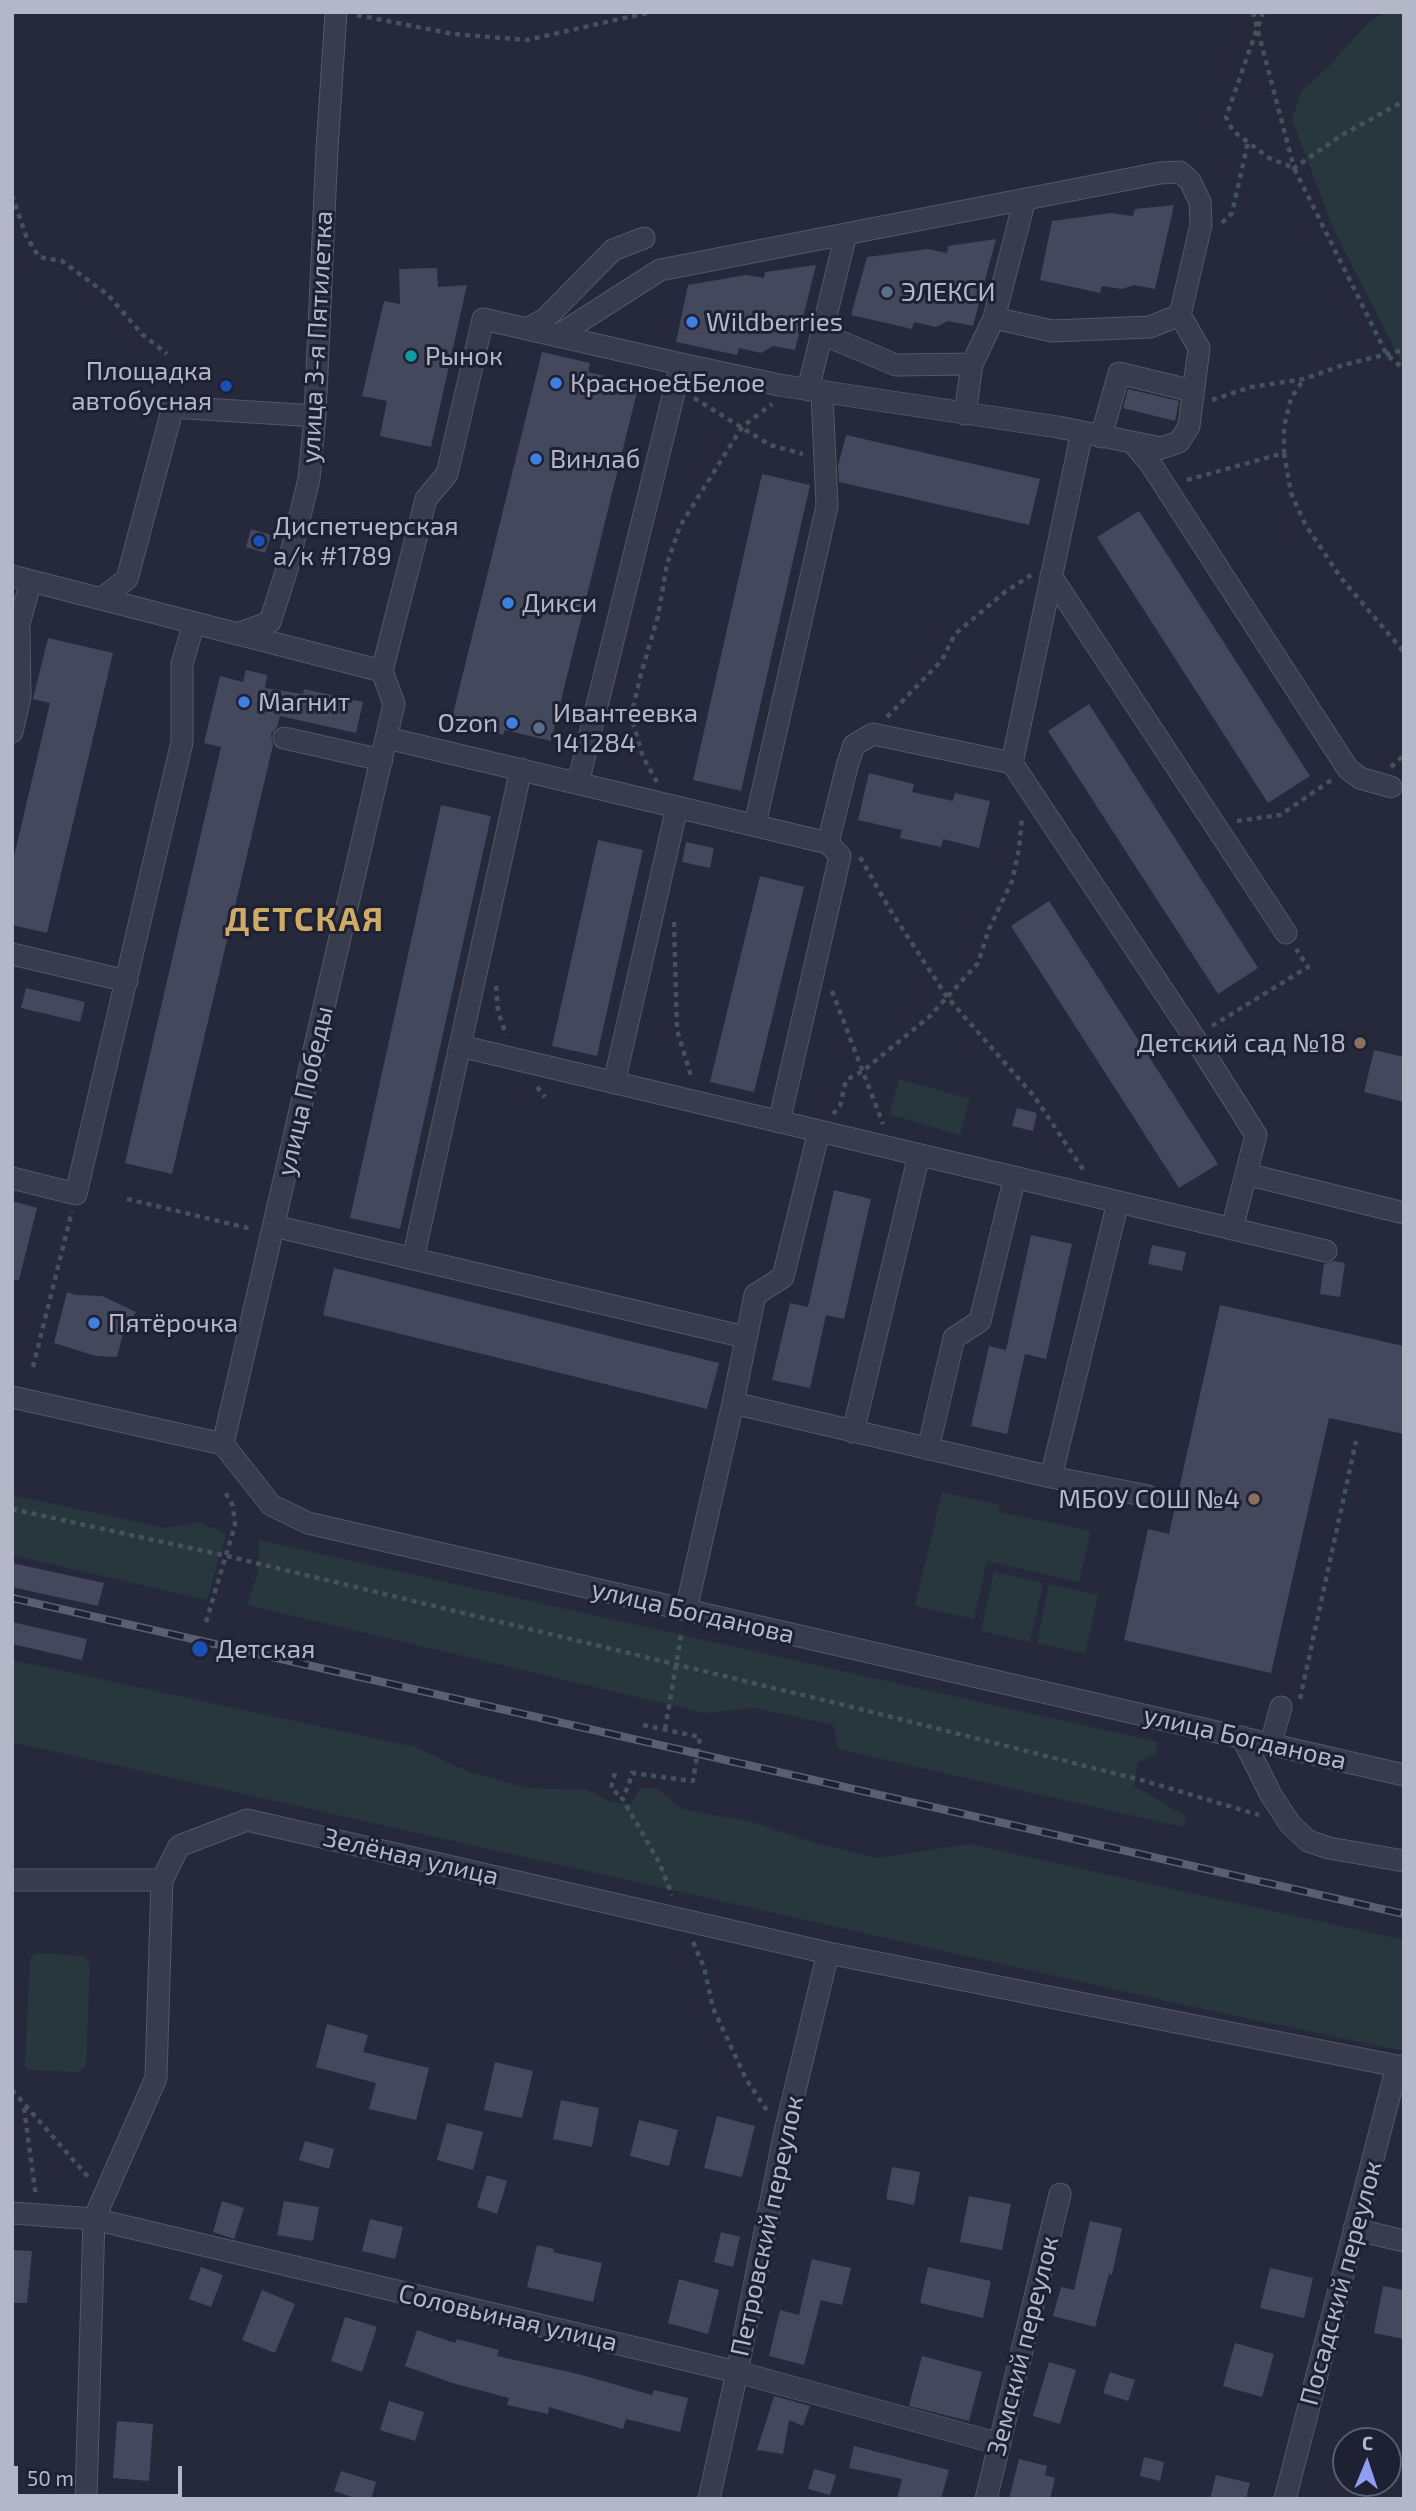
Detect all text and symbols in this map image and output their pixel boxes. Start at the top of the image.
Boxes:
street label: улица 3-я Пятилетка [295,210,339,464]
place label: ЭЛЕКСИ [901,276,995,308]
marker: ЭЛЕКСИ [879,284,895,300]
place label: Wildberries [706,306,843,338]
marker: Wildberries [684,314,700,330]
place label: Рынок [425,340,503,372]
marker: Рынок [403,348,419,364]
place label: Площадка автобусная [71,355,212,416]
place label: Красное&Белое [570,367,765,399]
marker: Красное&Белое [548,375,564,391]
marker: Площадка автобусная [218,378,234,394]
place label: Винлаб [550,443,640,475]
marker: Винлаб [528,451,544,467]
place label: Диспетчерская а/к #1789 [273,510,459,572]
marker: Диспетчерская а/к #1789 [251,533,267,549]
place label: Дикси [522,587,597,619]
marker: Дикси [500,595,516,611]
place label: Магнит [258,686,350,718]
marker: Магнит [236,694,252,710]
place label: Ивантеевка 141284 [553,697,698,758]
place label: Ozon [438,707,498,739]
marker: Ozon [504,715,520,731]
marker: Ивантеевка 141284 [531,720,547,736]
district label: ДЕТСКАЯ [226,900,384,940]
street label: улица Победы [270,1003,340,1179]
place label: Детский сад №18 [1137,1027,1346,1059]
marker: Детский сад №18 [1352,1035,1368,1051]
place label: Пятёрочка [108,1307,238,1339]
marker: Пятёрочка [86,1315,102,1331]
place label: МБОУ СОШ №4 [1058,1483,1240,1515]
marker: МБОУ СОШ №4 [1246,1491,1262,1507]
street label: улица Богданова [589,1573,797,1651]
place label: Детская [216,1633,315,1665]
marker: Детская [190,1639,210,1659]
street label: улица Богданова [1141,1699,1349,1777]
street label: Зелёная улица [320,1822,502,1892]
street label: Петровский переулок [724,2093,810,2359]
street label: Посадский переулок [1293,2157,1389,2409]
street label: Земский переулок [981,2233,1065,2459]
street label: Соловьиная улица [395,2278,621,2358]
north arrow [1332,2427,1402,2497]
text: С [1362,2431,1374,2454]
scale bar [18,2452,186,2496]
text: 50 m [27,2465,74,2490]

